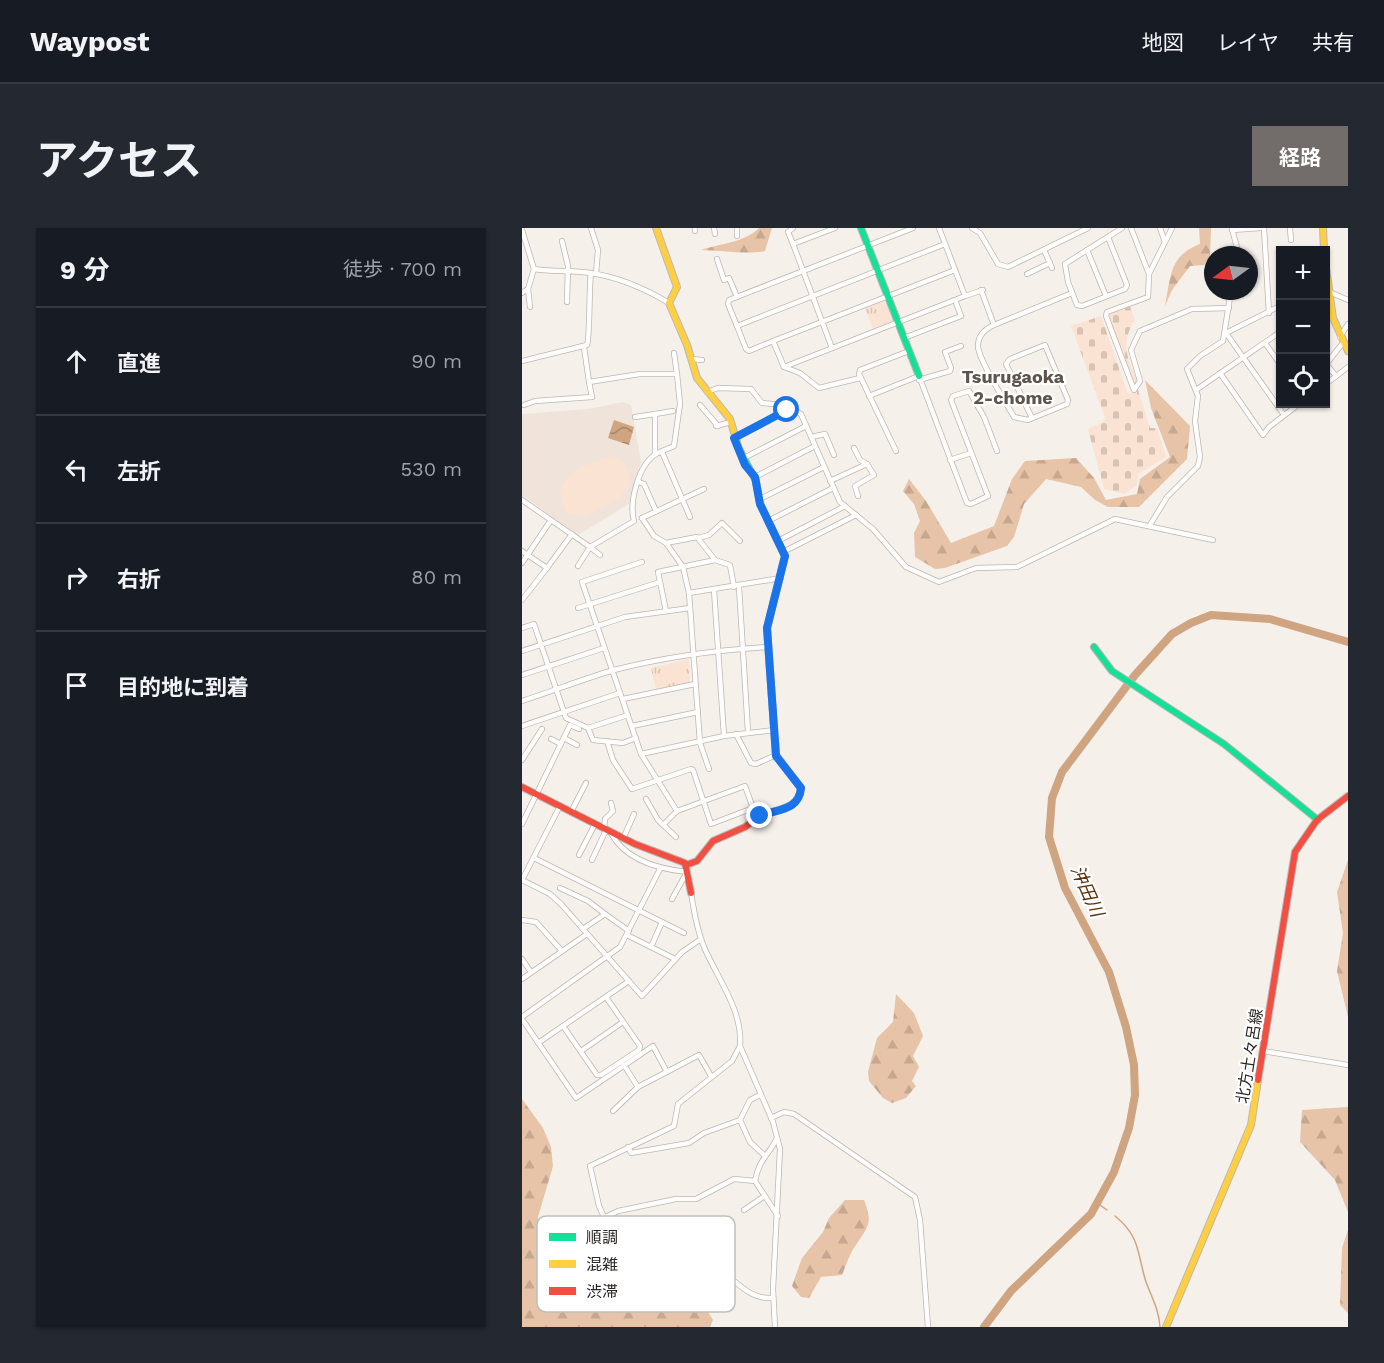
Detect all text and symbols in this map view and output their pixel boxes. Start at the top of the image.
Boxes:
text: Waypost [30,25,149,58]
text: 地図 [1142,30,1184,55]
text: レイヤ [1217,30,1279,55]
text: 共有 [1312,30,1354,55]
button: 経路 [1252,126,1348,186]
text: アクセス [36,136,202,185]
north arrow [1204,246,1258,300]
map controls [1276,246,1330,408]
button: + [1276,246,1330,300]
text: 9 分 [60,255,109,285]
text: 徒歩 · 700 m [343,257,462,281]
button: − [1276,300,1330,354]
icon: ahead [60,345,93,378]
text: 90 m [411,349,462,373]
text: 直進 [117,351,161,376]
button: locate [1276,354,1330,408]
district label: Tsurugaoka 2-chome [962,366,1065,408]
route start [773,396,799,422]
icon: left [60,453,93,486]
text: 530 m [400,457,462,481]
text: 左折 [117,459,161,484]
icon: right [60,561,93,594]
text: 80 m [411,565,462,589]
text: 右折 [117,567,161,592]
icon: arrive [60,669,93,702]
text: 目的地に到着 [117,675,249,700]
route end [746,802,772,828]
water label: 沖田川 [1067,862,1109,922]
street label: 北方土々呂線 [1233,1007,1266,1105]
legend [537,1216,735,1312]
text: 順調 [586,1228,618,1247]
text: 混雑 [586,1255,618,1274]
text: 渋滞 [586,1282,618,1301]

